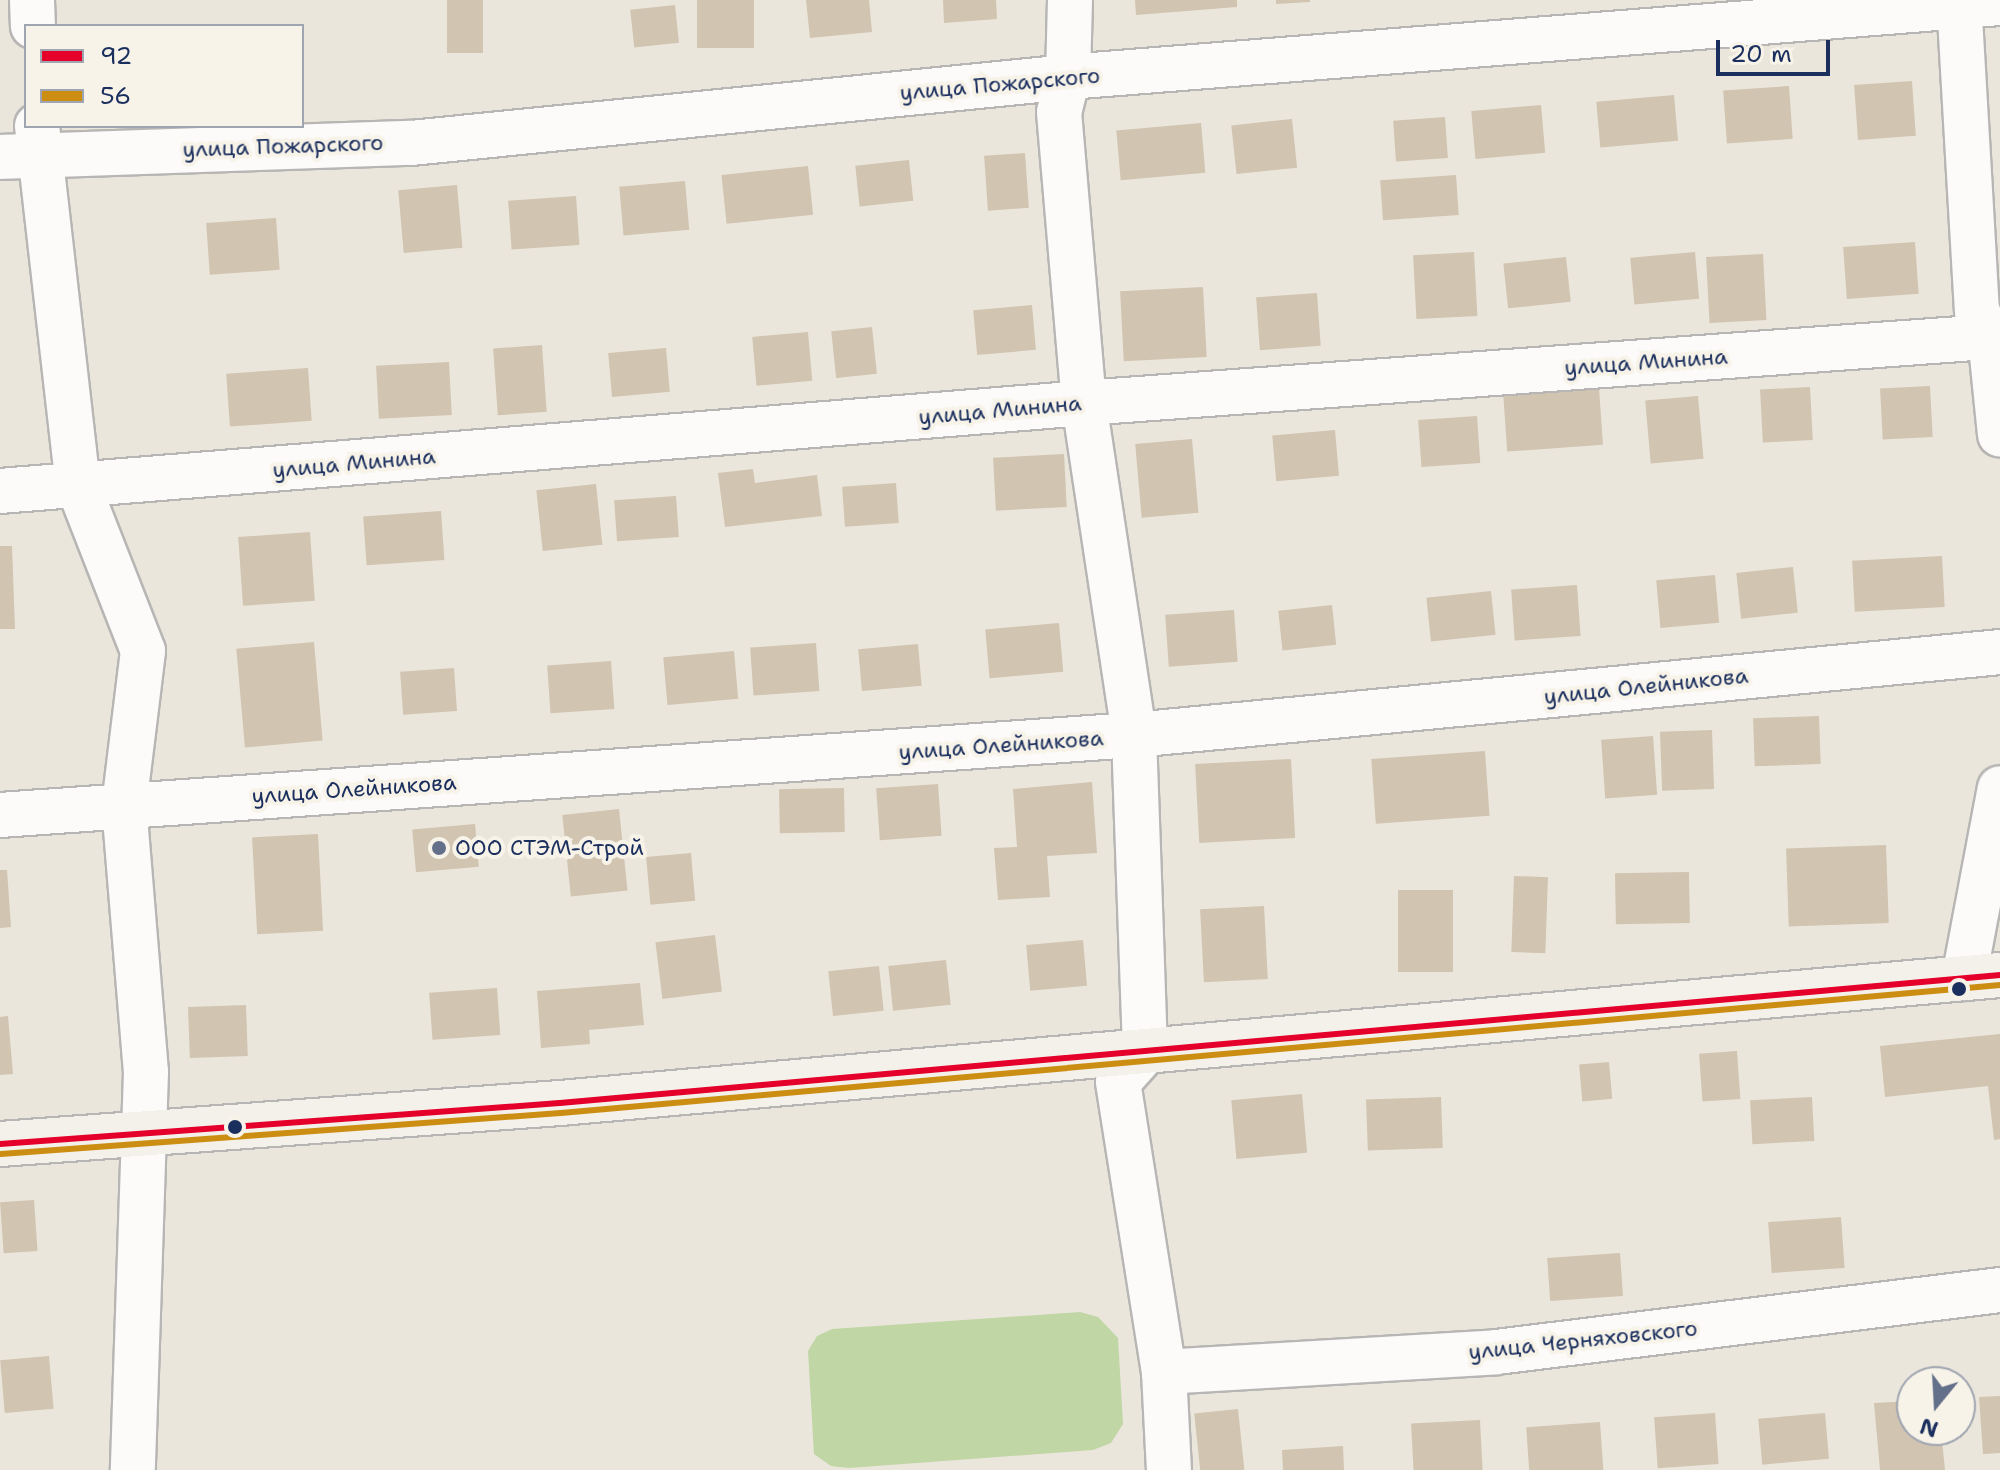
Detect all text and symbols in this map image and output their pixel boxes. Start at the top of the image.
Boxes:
legend [24,24,304,128]
scale bar [1720,24,1834,74]
text: 20 m [1730,38,1792,70]
text: 92 [100,40,132,72]
street label: улица Пожарского [899,62,1101,106]
text: 56 [100,80,131,112]
street label: улица Пожарского [182,129,384,163]
street label: улица Минина [1564,343,1728,381]
street label: улица Минина [917,390,1083,430]
street label: улица Минина [271,443,437,483]
street label: улица Олейникова [1543,662,1749,710]
street label: улица Олейникова [898,725,1104,765]
street label: улица Олейникова [251,769,457,809]
place label: ООО СТЭМ-Строй [455,835,644,861]
marker: ООО СТЭМ-Строй [430,839,448,857]
unlabelled marker [1951,981,1967,997]
unlabelled marker [227,1119,243,1135]
street label: улица Черняховского [1467,1315,1699,1365]
north arrow [1896,1366,1976,1446]
text: N [1916,1411,1942,1444]

